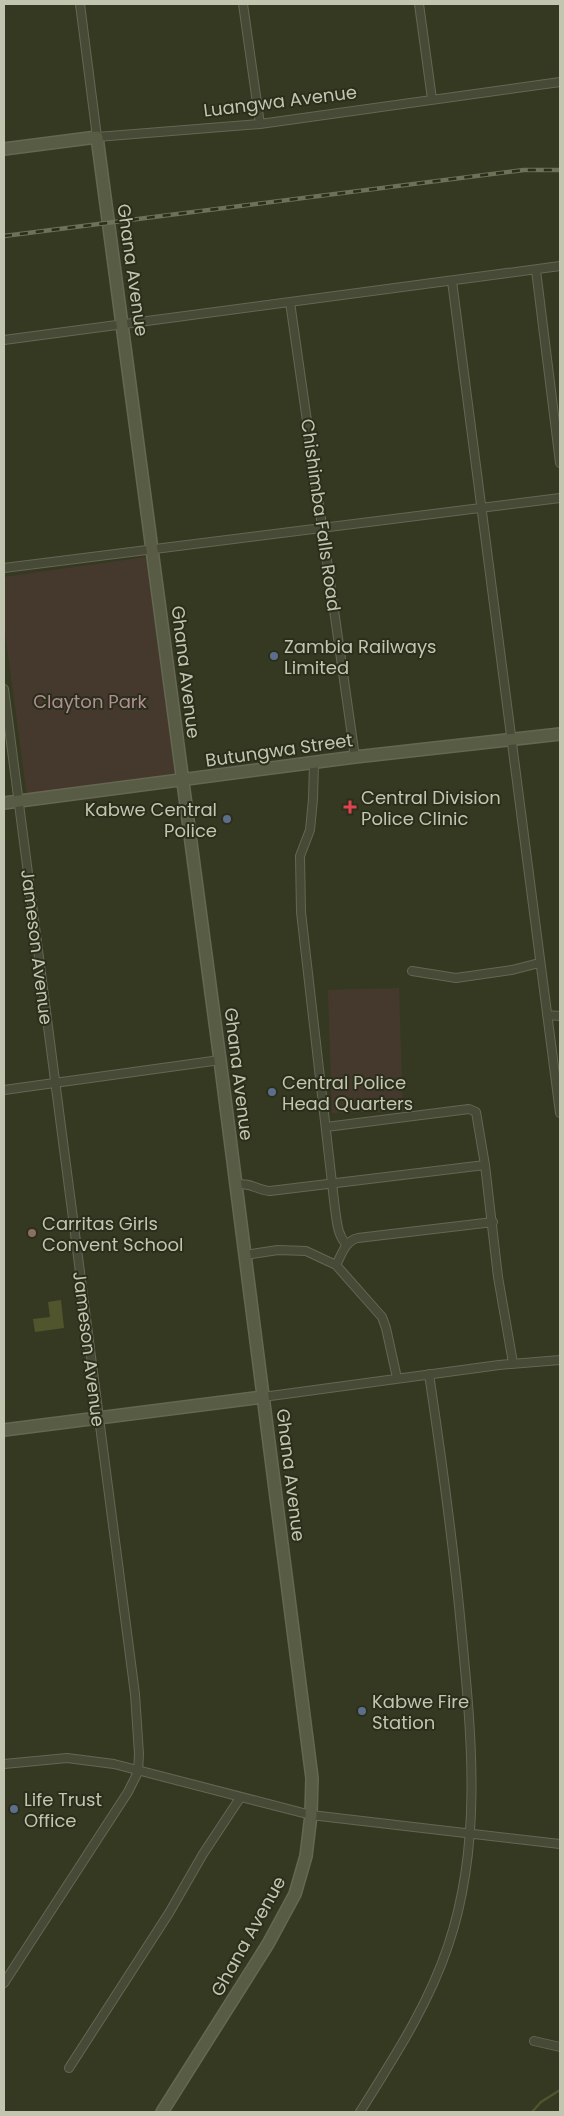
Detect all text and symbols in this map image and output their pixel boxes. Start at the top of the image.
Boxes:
street label: Luangwa Avenue [202,79,358,123]
street label: Ghana Avenue [111,202,155,338]
street label: Chishimba Falls Road [295,417,347,613]
street label: Ghana Avenue [165,604,207,740]
place label: Zambia Railways Limited [284,634,436,680]
marker: Zambia Railways Limited [268,650,280,662]
park label: Clayton Park [33,689,148,714]
street label: Butungwa Street [204,727,354,773]
place label: Central Division Police Clinic [361,785,501,831]
place label: Kabwe Central Police [85,797,217,843]
marker: Central Division Police Clinic [343,800,357,814]
marker: Kabwe Central Police [221,813,233,825]
street label: Jameson Avenue [15,868,59,1026]
street label: Ghana Avenue [218,1006,260,1142]
place label: Central Police Head Quarters [282,1070,413,1116]
marker: Central Police Head Quarters [266,1086,278,1098]
place label: Carritas Girls Convent School [42,1211,184,1257]
marker: Carritas Girls Convent School [26,1227,38,1239]
street label: Jameson Avenue [67,1270,111,1428]
street label: Ghana Avenue [270,1407,312,1543]
place label: Kabwe Fire Station [372,1689,469,1735]
marker: Kabwe Fire Station [356,1705,368,1717]
place label: Life Trust Office [24,1787,102,1833]
marker: Life Trust Office [8,1803,20,1815]
street label: Ghana Avenue [205,1871,291,2001]

